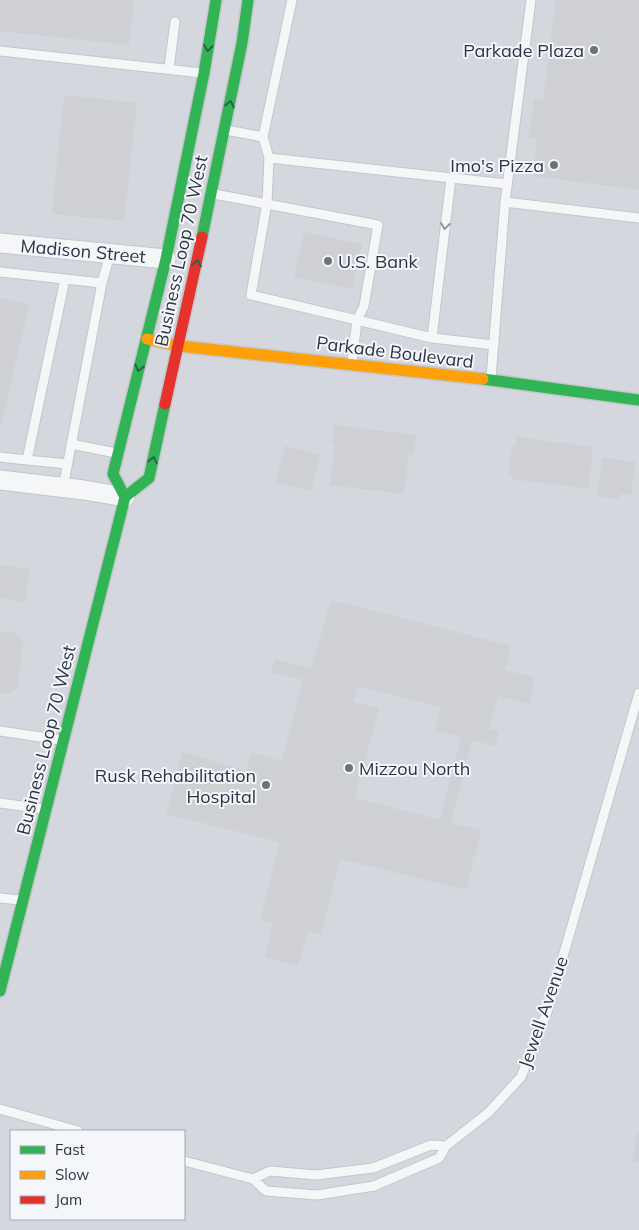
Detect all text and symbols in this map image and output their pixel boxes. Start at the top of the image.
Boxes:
place label: Parkade Plaza [463,39,584,62]
one-way arrow [203,44,214,52]
marker: Parkade Plaza [588,44,600,56]
one-way arrow [224,99,234,108]
street label: Business Loop 70 West [150,153,212,349]
place label: Imo's Pizza [450,154,544,177]
marker: Imo's Pizza [548,159,560,171]
one-way arrow [441,222,451,231]
street label: Madison Street [19,234,147,268]
place label: U.S. Bank [338,250,418,273]
marker: U.S. Bank [322,255,334,267]
one-way arrow [191,258,201,267]
street label: Parkade Boulevard [315,331,475,373]
one-way arrow [135,364,145,372]
one-way arrow [147,456,158,465]
street label: Business Loop 70 West [11,643,81,837]
place label: Mizzou North [359,757,470,780]
marker: Mizzou North [343,762,355,774]
place label: Rusk Rehabilitation Hospital [95,764,256,808]
marker: Rusk Rehabilitation Hospital [260,779,272,791]
street label: Jewell Avenue [513,953,573,1071]
legend [10,1130,185,1220]
text: Fast [55,1140,85,1159]
text: Slow [55,1165,89,1184]
text: Jam [55,1190,82,1209]

